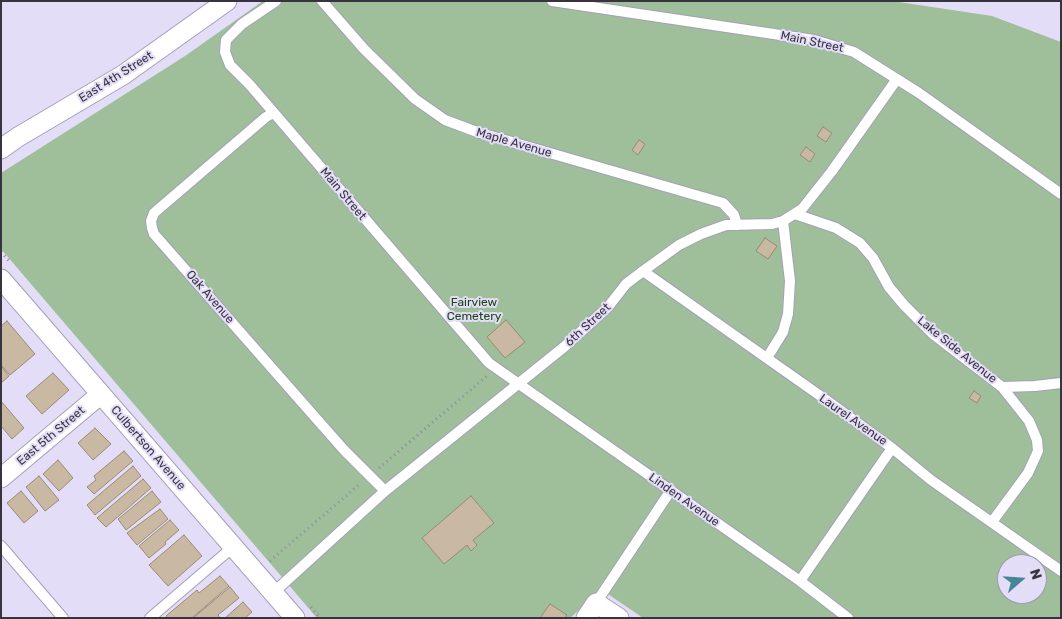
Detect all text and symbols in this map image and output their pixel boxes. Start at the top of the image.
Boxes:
street label: Main Street [779,28,845,56]
street label: East 4th Street [76,48,156,106]
street label: Maple Avenue [475,125,553,161]
street label: Main Street [317,165,369,223]
street label: Oak Avenue [183,267,237,327]
park label: Fairview Cemetery [447,296,501,324]
street label: 6th Street [562,300,614,350]
street label: Lake Side Avenue [914,314,1000,386]
street label: Laurel Avenue [816,391,890,449]
street label: East 5th Street [14,403,88,469]
street label: Culbertson Avenue [108,403,188,493]
street label: Linden Avenue [646,470,722,530]
north arrow [997,554,1047,604]
text: N [1026,567,1045,582]

